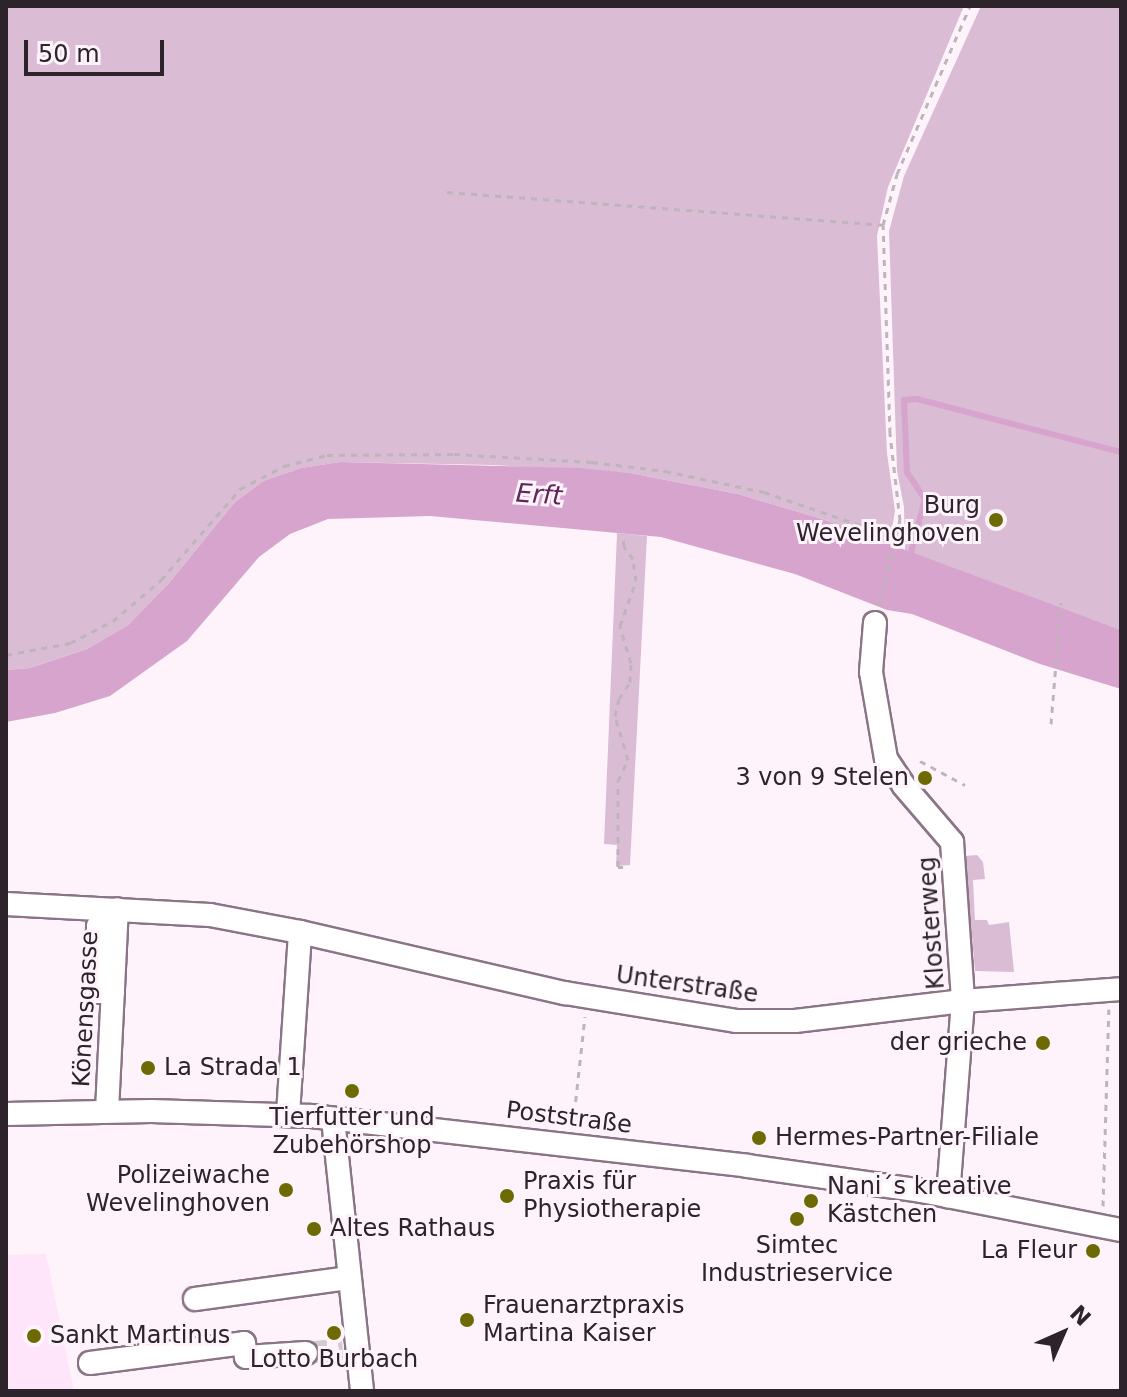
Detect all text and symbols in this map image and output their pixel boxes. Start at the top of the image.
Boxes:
scale bar [28,24,168,74]
text: 50 m [38,40,100,68]
water label: Erft [515,478,563,512]
place label: Burg Wevelinghoven [796,492,980,548]
marker: Burg Wevelinghoven [987,511,1005,529]
place label: 3 von 9 Stelen [735,764,909,792]
marker: 3 von 9 Stelen [916,769,934,787]
street label: Klosterweg [913,856,951,990]
street label: Könensgasse [68,930,104,1088]
street label: Unterstraße [614,961,760,1009]
place label: der grieche [890,1029,1027,1057]
marker: der grieche [1034,1034,1052,1052]
place label: La Strada 1 [164,1054,302,1082]
marker: La Strada 1 [139,1059,157,1077]
marker: Tierfutter und Zubehörshop [343,1082,361,1100]
street label: Poststraße [504,1096,634,1140]
place label: Tierfutter und Zubehörshop [269,1104,435,1160]
place label: Hermes-Partner-Filiale [775,1124,1039,1152]
marker: Hermes-Partner-Filiale [750,1129,768,1147]
place label: Polizeiwache Wevelinghoven [86,1162,270,1218]
place label: Praxis für Physiotherapie [523,1168,701,1224]
place label: Nani´s kreative Kästchen [827,1173,1011,1229]
marker: Polizeiwache Wevelinghoven [277,1181,295,1199]
marker: Praxis für Physiotherapie [498,1187,516,1205]
marker: Nani´s kreative Kästchen [802,1192,820,1210]
marker: Simtec Industrieservice [788,1210,806,1228]
place label: Altes Rathaus [330,1215,495,1243]
marker: Altes Rathaus [305,1220,323,1238]
place label: Simtec Industrieservice [701,1232,893,1288]
place label: La Fleur [981,1237,1077,1265]
marker: La Fleur [1084,1242,1102,1260]
place label: Frauenarztpraxis Martina Kaiser [483,1292,685,1348]
north arrow [1023,1293,1103,1373]
text: N [1065,1300,1096,1331]
marker: Frauenarztpraxis Martina Kaiser [458,1311,476,1329]
place label: Sankt Martinus [50,1322,230,1350]
marker: Lotto Burbach [325,1324,343,1342]
marker: Sankt Martinus [25,1327,43,1345]
place label: Lotto Burbach [250,1346,418,1374]

